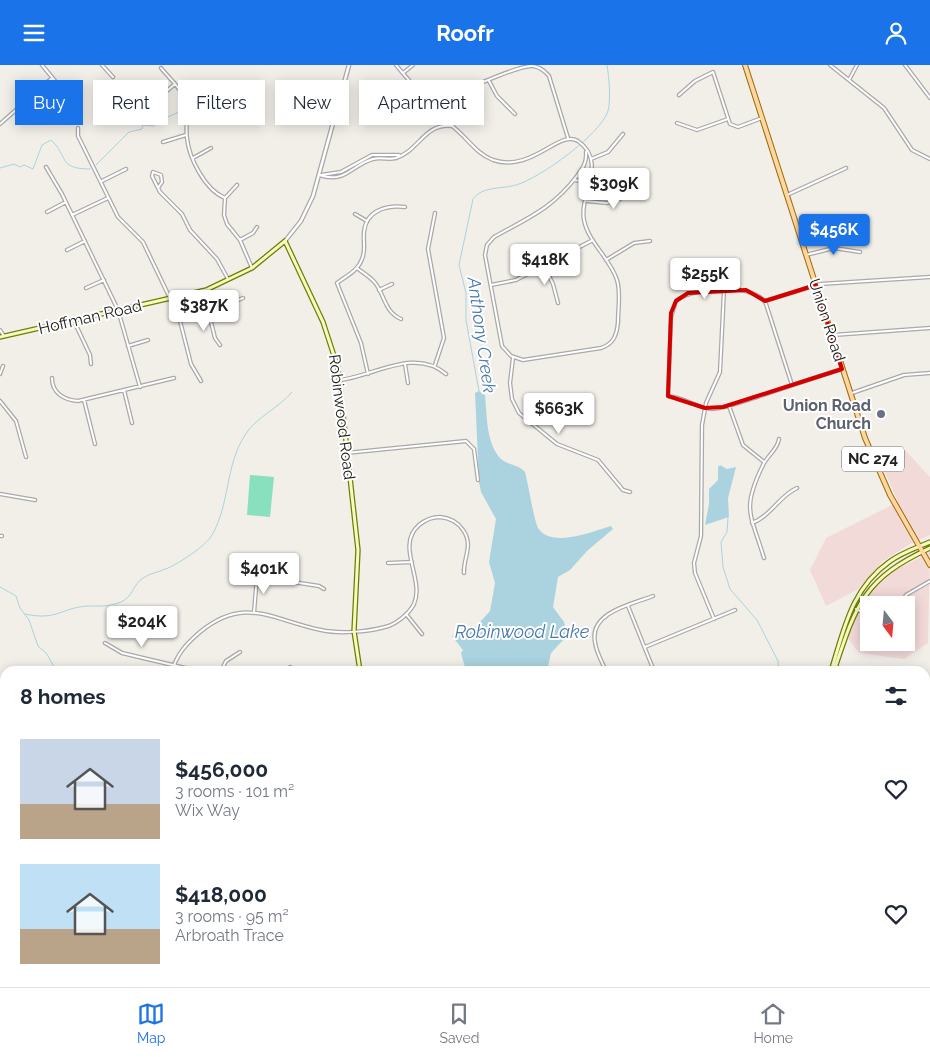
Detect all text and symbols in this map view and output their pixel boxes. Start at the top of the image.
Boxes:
icon: menu [20,19,48,47]
icon: person [882,19,910,47]
text: Roofr [436,20,494,46]
chip: Buy [15,80,83,125]
chip: Rent [93,80,168,125]
chip: Filters [178,80,265,125]
chip: New [275,80,349,125]
chip: Apartment [359,80,484,125]
pin: $309K [579,167,649,210]
text: $309K [590,174,638,193]
pin: $456K [799,213,869,256]
text: $456K [810,220,858,239]
pin: $418K [510,243,580,286]
text: $418K [521,250,569,269]
pin: $255K [670,257,740,300]
text: $255K [681,264,729,283]
water label: Anthony Creek [463,275,501,395]
street label: Union Road [805,276,849,364]
pin: $387K [169,289,239,332]
street label: Hoffman Road [36,296,144,338]
text: $387K [180,296,228,315]
street label: Robinwood Road [325,353,359,481]
pin: $663K [524,393,594,435]
place label: Union Road Church [783,396,871,433]
text: $663K [534,399,584,418]
marker: Union Road Church [875,408,887,420]
road number: NC 274 [842,447,904,471]
pin: $401K [229,553,299,595]
text: $401K [240,559,288,578]
north arrow [860,596,915,651]
map controls [860,596,915,651]
pin: $204K [107,605,177,648]
text: $204K [118,612,166,631]
water label: Robinwood Lake [455,621,590,642]
icon: filters [882,682,910,710]
text: 8 homes [20,684,106,709]
text: $456,000 [175,757,268,782]
icon: home [60,759,120,819]
icon: heart [882,775,910,803]
text: 3 rooms · 101 m² [175,782,294,801]
text: Wix Way [175,801,240,820]
text: $418,000 [175,882,267,907]
icon: home [60,884,120,944]
icon: heart [882,900,910,928]
text: 3 rooms · 95 m² [175,907,289,926]
text: Arbroath Trace [175,926,284,945]
tab: Map [137,1000,165,1046]
tab: Saved [439,1000,479,1046]
tab: Home [753,1000,793,1046]

